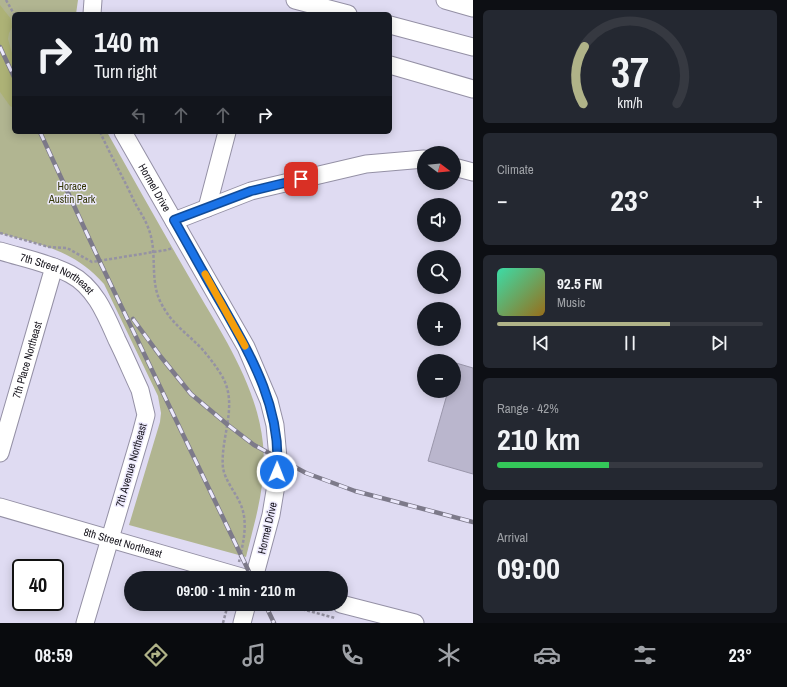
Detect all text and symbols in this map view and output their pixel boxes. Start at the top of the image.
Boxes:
text: 140 m [94,23,159,61]
icon: right [28,28,80,80]
text: 37 [611,44,649,100]
text: Turn right [94,59,157,84]
text: km/h [617,93,643,112]
icon: left [128,104,150,126]
icon: ahead [170,104,192,126]
icon: ahead [212,104,234,126]
icon: right [254,104,276,126]
north arrow [417,146,461,190]
map controls [417,146,461,398]
street label: Hormel Drive [135,161,174,214]
text: Climate [497,161,534,178]
pin [284,162,318,196]
icon: arrive [290,168,312,190]
park label: Horace Austin Park [48,179,96,206]
text: 23° [610,180,650,220]
text: − [497,185,508,215]
text: + [752,185,763,215]
button: sound [417,198,461,242]
street label: 7th Street Northeast [19,250,97,297]
button: search [417,250,461,294]
text: 92.5 FM [557,273,602,294]
text: Music [557,294,585,311]
button: + [417,302,461,346]
street label: 7th Place Northeast [9,319,45,400]
icon: previous [530,332,552,354]
icon: pause [619,332,641,354]
icon: next [708,332,730,354]
button: − [417,354,461,398]
text: Range · 42% [497,400,559,417]
text: 210 km [497,419,580,459]
street label: 7th Avenue Northeast [112,421,150,509]
position arrow [256,451,298,493]
street label: Hormel Drive [254,501,280,555]
street label: 8th Street Northeast [82,525,164,561]
text: Arrival [497,529,528,546]
text: 09:00 [497,548,560,588]
speed limit sign: 40 [12,559,64,611]
text: 09:00 · 1 min · 210 m [177,580,295,601]
icon: directions [142,641,170,669]
icon: music [240,641,268,669]
icon: phone [338,641,366,669]
icon: climate [435,641,463,669]
icon: car [533,641,561,669]
icon: filters [631,641,659,669]
text: 08:59 [35,643,73,668]
text: 23° [729,643,752,668]

